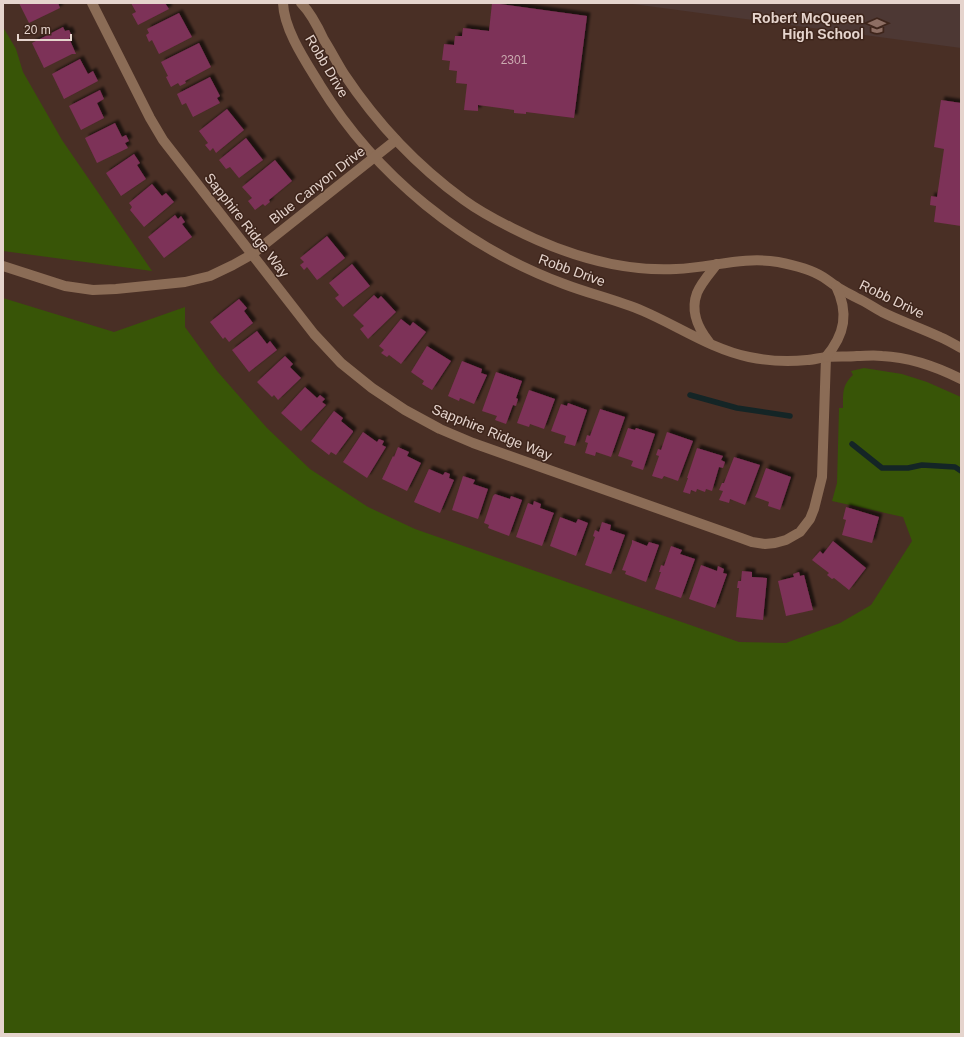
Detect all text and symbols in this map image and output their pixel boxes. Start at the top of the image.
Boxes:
place label: Robert McQueen High School [752,10,864,42]
scale bar [18,16,71,42]
school or university icon: Robert McQueen High School [867,16,887,36]
text: 20 m [24,23,51,37]
street label: Robb Drive [302,32,352,100]
house number: 2301 [501,53,528,67]
street label: Blue Canyon Drive [266,143,368,227]
street label: Sapphire Ridge Way [201,170,293,280]
street label: Robb Drive [536,251,608,290]
street label: Robb Drive [857,276,927,322]
street label: Sapphire Ridge Way [430,401,554,463]

